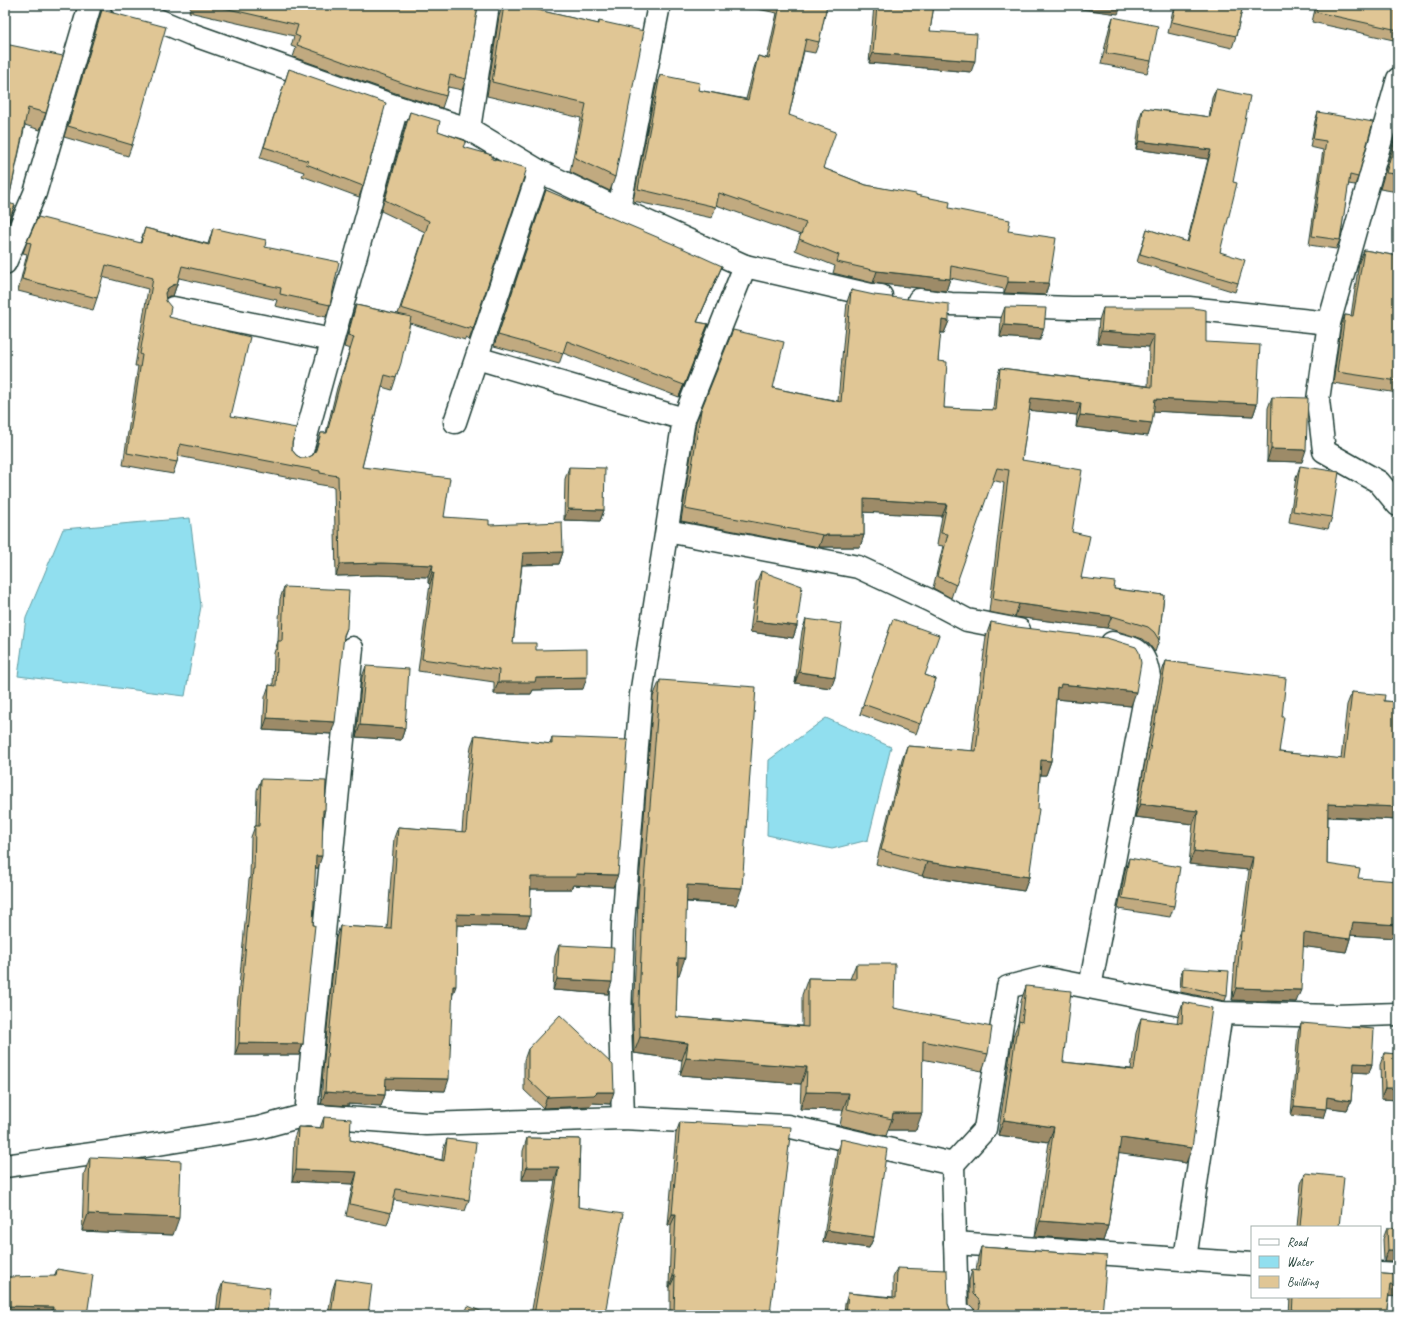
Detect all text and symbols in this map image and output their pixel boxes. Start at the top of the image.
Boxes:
legend [1251,1226,1381,1298]
text: Road [1287,1234,1309,1250]
text: Water [1287,1254,1315,1270]
text: Building [1287,1274,1319,1290]

